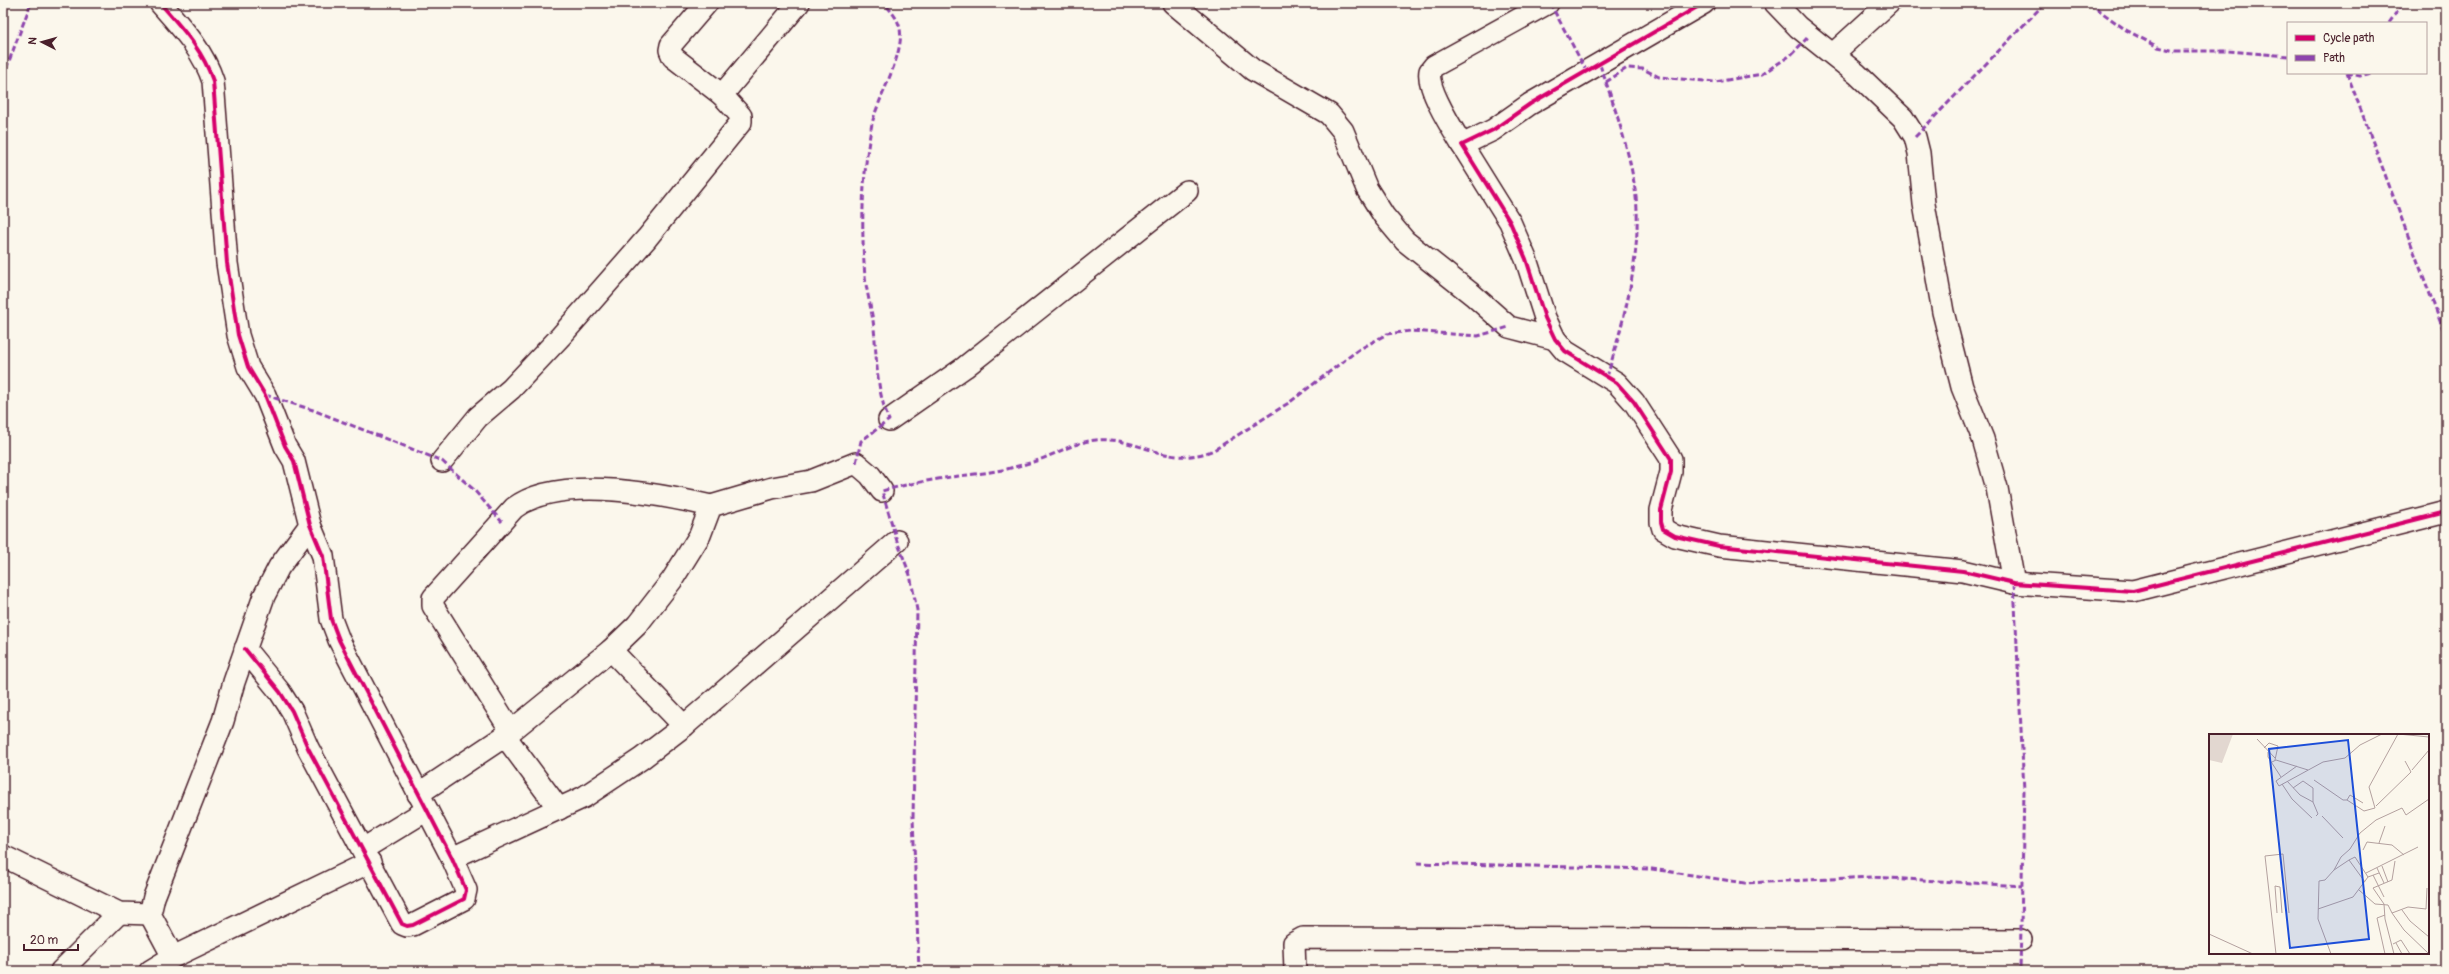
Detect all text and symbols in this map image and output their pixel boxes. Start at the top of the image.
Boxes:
north arrow [22,22,62,62]
legend [2287,22,2427,74]
text: Cycle path [2323,31,2375,46]
text: N [26,36,39,45]
text: Path [2323,51,2345,66]
inset map [2209,734,2429,954]
scale bar [24,926,78,952]
text: 20 m [30,933,59,948]

